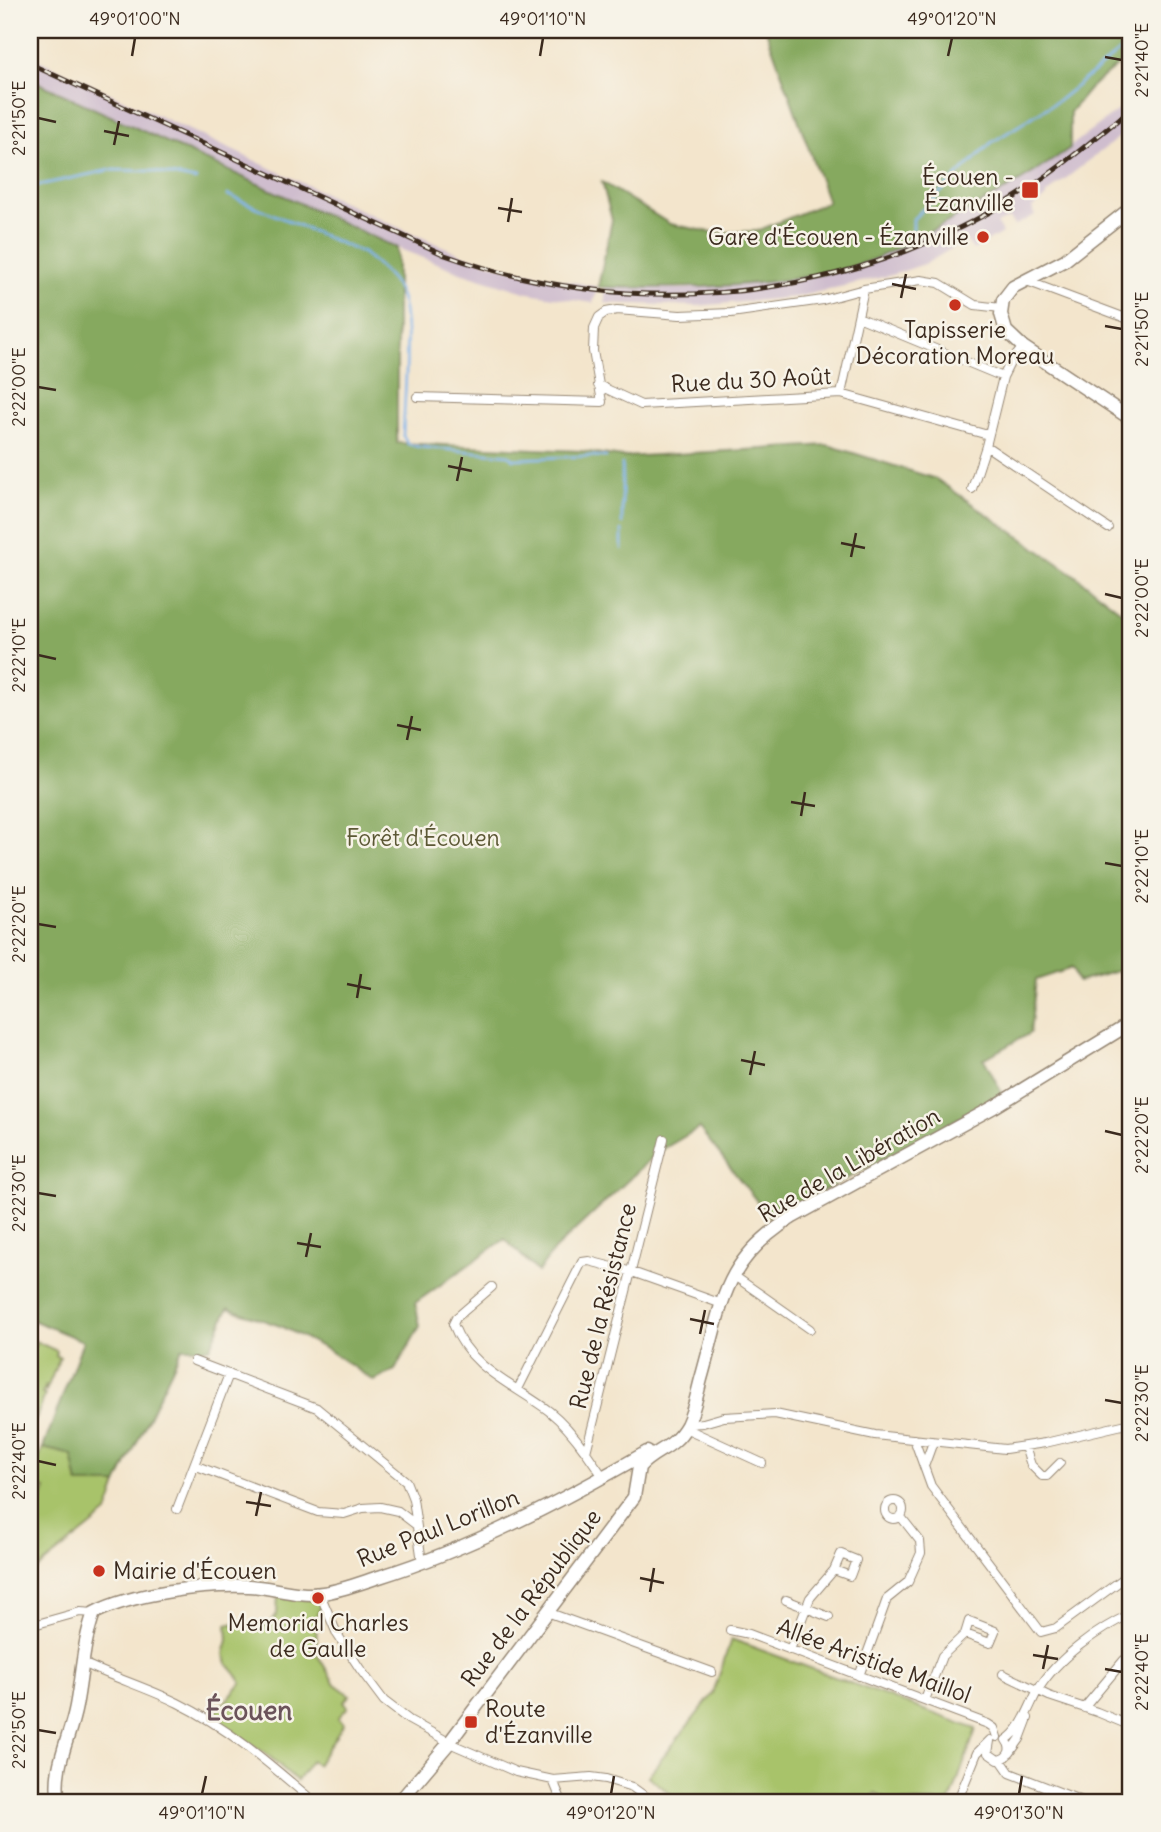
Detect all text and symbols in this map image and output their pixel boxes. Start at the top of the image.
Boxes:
text: 49°01'00"N [89,7,181,30]
text: 49°01'10"N [500,7,586,30]
text: 49°01'20"N [907,7,997,30]
text: 2°21'40"E [1130,23,1153,97]
text: 2°21'50"E [7,80,30,156]
place label: Écouen - Ézanville [922,162,1014,217]
marker: Écouen - Ézanville [1020,180,1040,200]
place label: Gare d'Écouen - Ézanville [708,222,969,251]
marker: Gare d'Écouen - Ézanville [975,229,991,245]
text: 2°21'50"E [1130,291,1153,367]
marker: Tapisserie Décoration Moreau [947,297,963,313]
place label: Tapisserie Décoration Moreau [856,315,1054,370]
text: 2°22'00"E [7,347,30,427]
street label: Rue du 30 Août [670,361,832,398]
text: 2°22'00"E [1130,558,1153,638]
text: 2°22'10"E [7,618,30,692]
park label: Forêt d'Écouen [346,823,500,852]
text: 2°22'10"E [1130,829,1153,903]
text: 2°22'20"E [7,885,30,963]
text: 2°22'20"E [1130,1096,1153,1174]
street label: Rue de la Libération [753,1101,945,1228]
text: 2°22'30"E [7,1154,30,1232]
street label: Rue de la Résistance [563,1200,642,1412]
text: 2°22'30"E [1130,1364,1153,1442]
text: 2°22'40"E [7,1422,30,1500]
street label: Rue Paul Lorillon [353,1482,523,1573]
street label: Rue de la République [454,1503,607,1692]
place label: Mairie d'Écouen [113,1556,277,1585]
marker: Mairie d'Écouen [91,1563,107,1579]
marker: Memorial Charles de Gaulle [310,1590,326,1606]
place label: Memorial Charles de Gaulle [227,1608,409,1663]
street label: Allée Aristide Maillol [773,1612,975,1709]
text: 2°22'40"E [1130,1633,1153,1711]
text: 2°22'50"E [7,1691,30,1769]
district label: Écouen [206,1693,292,1727]
place label: Route d'Ézanville [485,1694,593,1749]
marker: Route d'Ézanville [463,1714,479,1730]
text: 49°01'10"N [159,1801,245,1824]
text: 49°01'20"N [566,1801,656,1824]
text: 49°01'30"N [974,1801,1064,1824]

